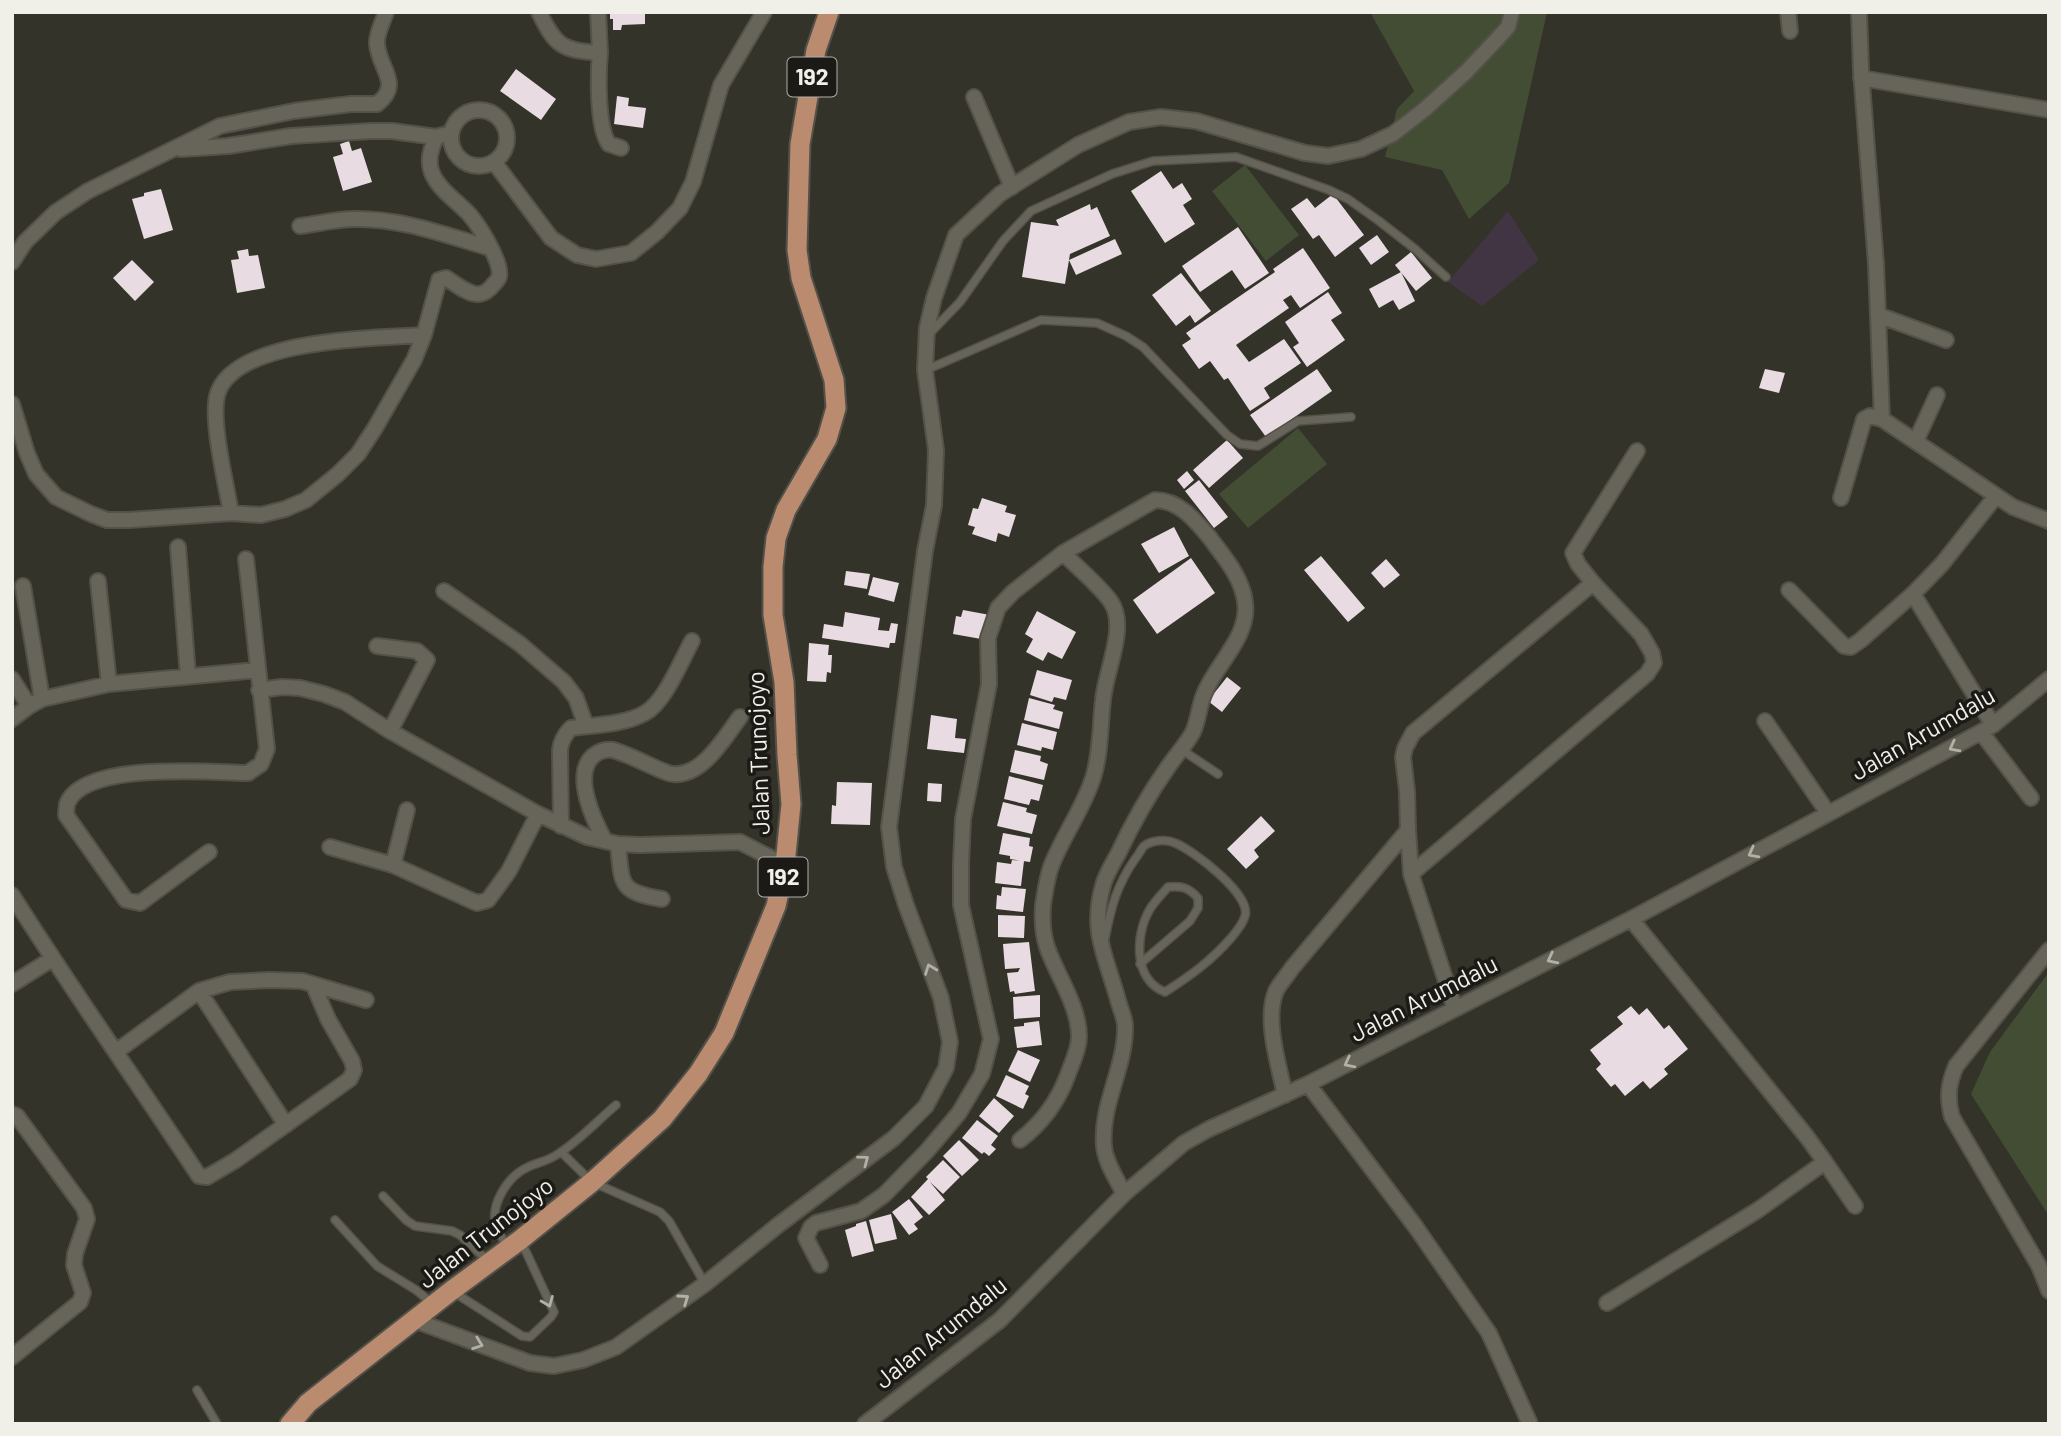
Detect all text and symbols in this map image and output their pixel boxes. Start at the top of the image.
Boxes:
road number: 192 [788,58,836,96]
street label: Jalan Trunojoyo [740,671,775,835]
street label: Jalan Arumdalu [1845,680,1999,786]
one-way arrow [1949,738,1961,752]
one-way arrow [1748,845,1760,859]
road number: 192 [758,858,808,897]
street label: Jalan Arumdalu [1345,948,1502,1047]
one-way arrow [1547,951,1559,965]
one-way arrow [924,964,938,976]
one-way arrow [1344,1055,1356,1068]
one-way arrow [856,1156,869,1169]
street label: Jalan Trunojoyo [412,1170,558,1294]
street label: Jalan Arumdalu [868,1270,1012,1394]
one-way arrow [540,1295,554,1307]
one-way arrow [676,1295,689,1307]
one-way arrow [472,1335,484,1349]

